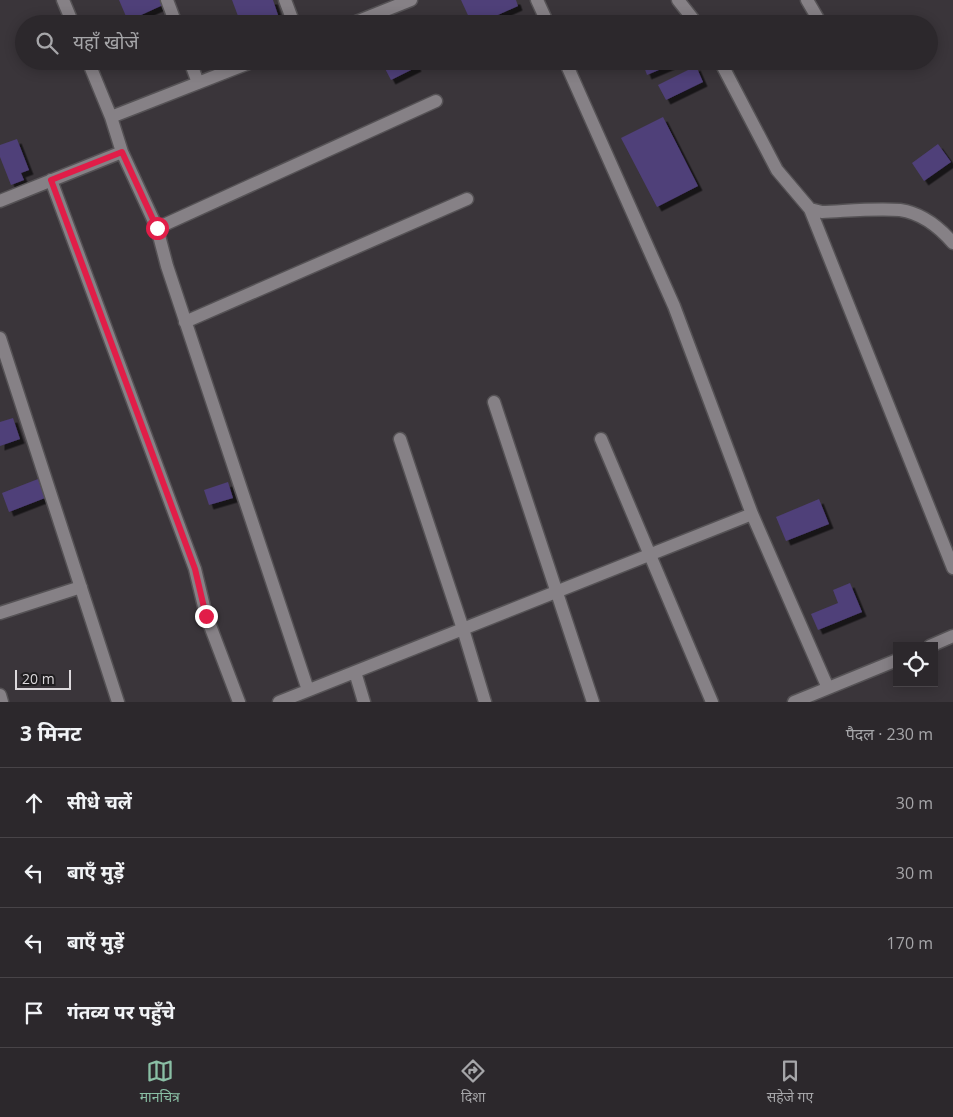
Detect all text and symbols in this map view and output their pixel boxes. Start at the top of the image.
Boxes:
search box [15,15,938,70]
icon: search [33,29,61,57]
text: यहाँ खोजें [73,29,139,55]
route start [146,217,169,240]
route end [195,605,218,628]
map controls [893,642,938,687]
button: locate [893,642,938,687]
scale bar [15,667,71,690]
text: 20 m [22,669,55,688]
text: 3 मिनट [20,719,82,747]
text: पैदल · 230 m [846,723,933,745]
icon: ahead [20,789,48,817]
text: सीधे चलें [67,789,132,815]
text: 30 m [896,792,933,814]
icon: left [20,859,48,887]
text: बाएँ मुड़ें [67,859,124,885]
text: 30 m [896,862,933,884]
icon: left [20,929,48,957]
text: बाएँ मुड़ें [67,929,124,955]
text: 170 m [887,932,933,954]
icon: arrive [20,999,48,1027]
text: गंतव्य पर पहुँचे [67,999,175,1025]
tab: मानचित्र [140,1057,180,1108]
tab: दिशा [459,1057,487,1108]
tab: सहेजे गए [767,1057,813,1108]

